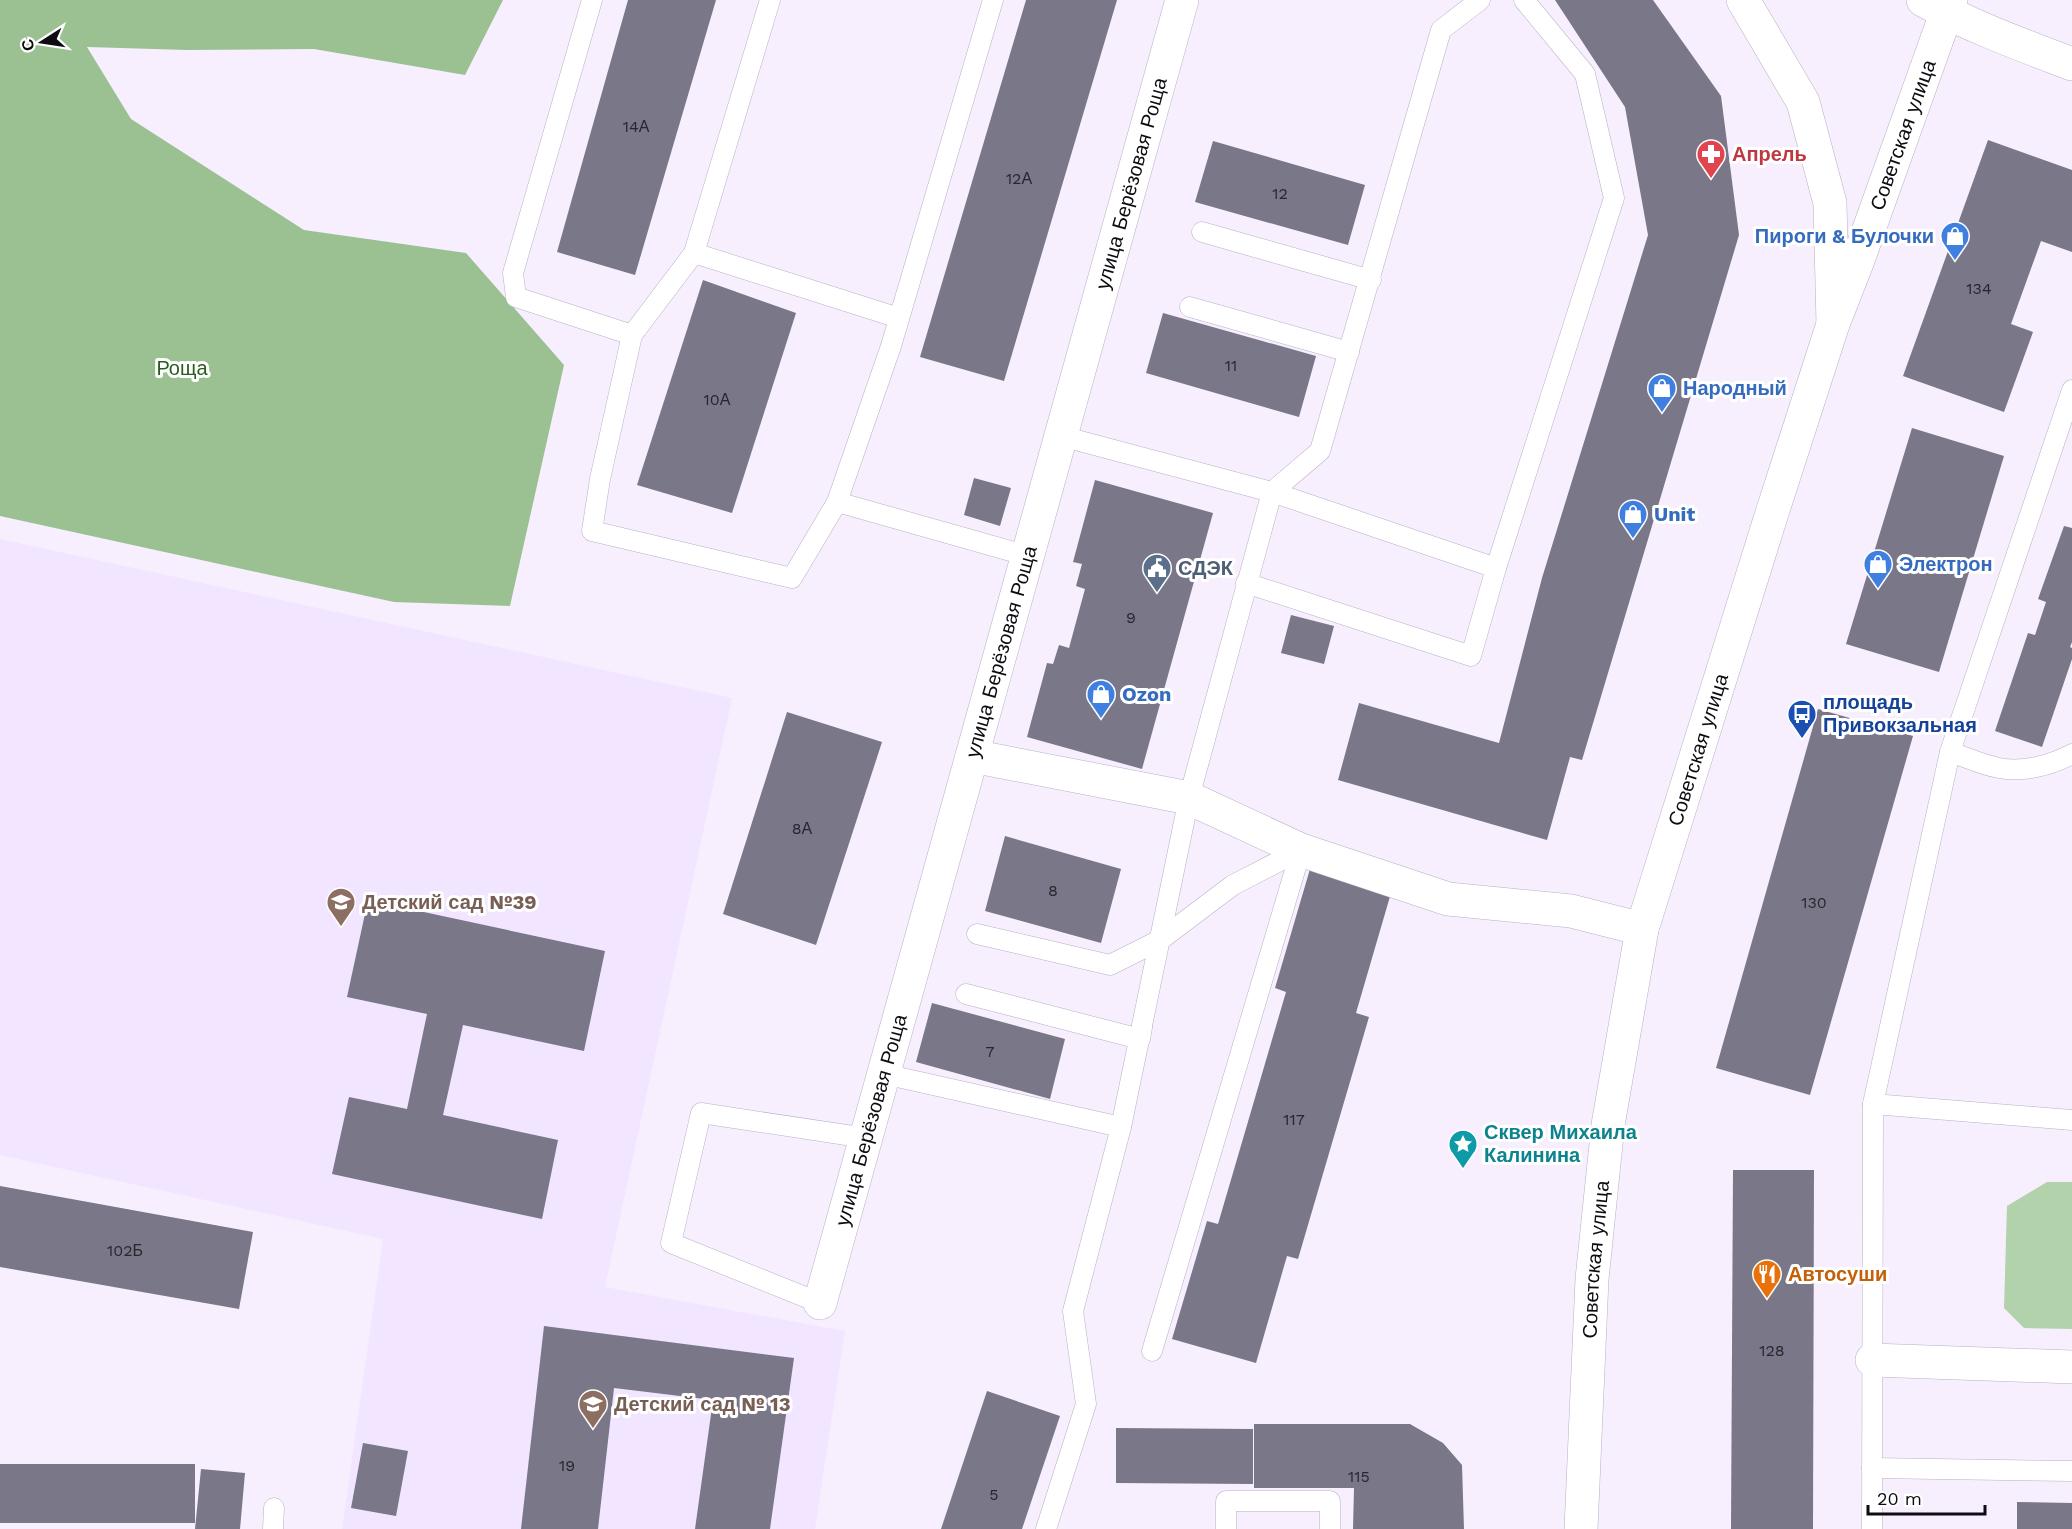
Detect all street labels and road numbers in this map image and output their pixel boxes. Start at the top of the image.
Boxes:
street label: Советская улица [1865,55,1941,214]
street label: улица Берёзовая Роща [1090,74,1172,292]
street label: улица Берёзовая Роща [960,542,1042,760]
street label: Советская улица [1663,670,1733,829]
street label: улица Берёзовая Роща [830,1010,912,1229]
street label: Советская улица [1577,1178,1614,1339]

